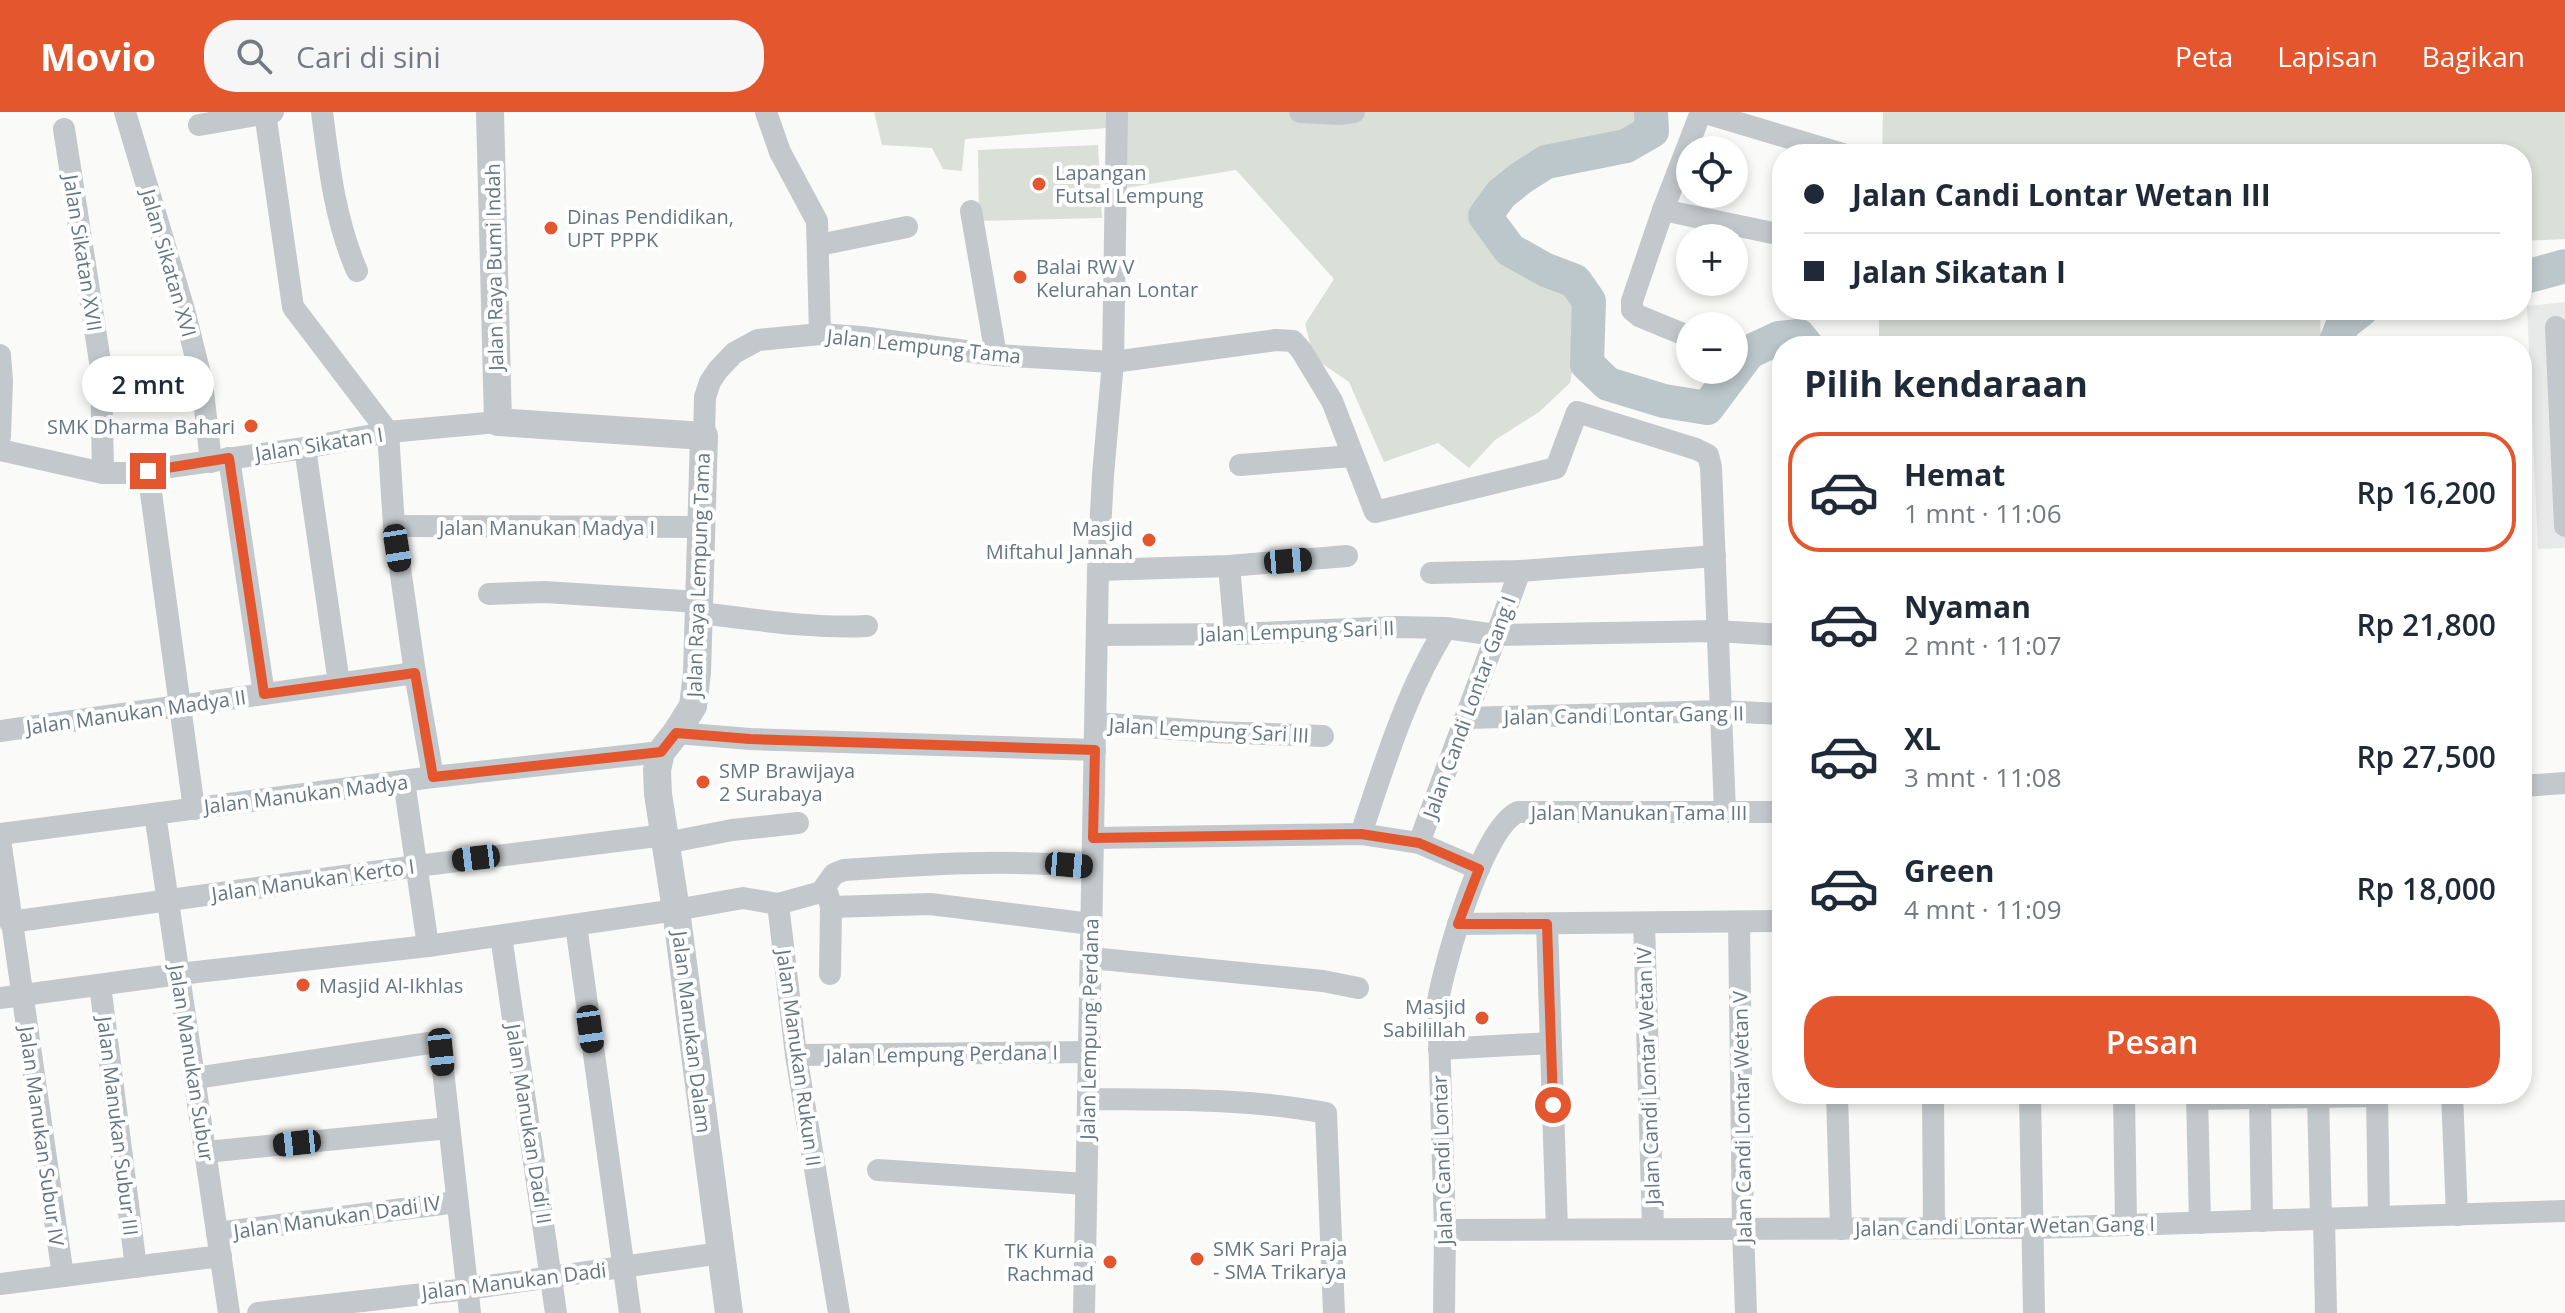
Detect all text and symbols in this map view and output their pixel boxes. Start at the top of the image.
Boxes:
search box [204,20,764,92]
text: Movio [40,30,156,82]
icon: search [232,34,276,78]
text: Cari di sini [296,36,441,77]
text: Peta [2175,37,2233,75]
text: Lapisan [2277,37,2378,75]
text: Bagikan [2422,37,2525,75]
map controls [1676,136,1748,384]
button: locate [1676,136,1748,208]
place label: Lapangan Futsal Lempung [1055,159,1204,209]
street label: Jalan Raya Bumi Indah [479,163,509,373]
street label: Jalan Sikatan XVII [57,171,109,333]
text: Jalan Candi Lontar Wetan III [1852,174,2271,215]
marker: Lapangan Futsal Lempung [1030,175,1048,193]
street label: Jalan Sikatan XVI [134,184,203,340]
place label: Dinas Pendidikan, UPT PPPK [567,203,734,253]
marker: Dinas Pendidikan, UPT PPPK [542,219,560,237]
button: + [1676,224,1748,296]
text: Jalan Sikatan I [1852,251,2066,292]
place label: Balai RW V Kelurahan Lontar [1036,253,1198,303]
marker: Balai RW V Kelurahan Lontar [1011,268,1029,286]
button: − [1676,312,1748,384]
street label: Jalan Lempung Tama [824,322,1022,370]
callout: 2 mnt [82,355,214,411]
text: Pilih kendaraan [1804,359,2088,408]
text: 2 mnt [111,366,185,402]
place label: SMK Dharma Bahari [47,413,235,440]
marker: SMK Dharma Bahari [242,417,260,435]
street label: Jalan Sikatan I [251,421,385,468]
street label: Jalan Raya Lempung Tama [680,452,716,700]
route end [130,453,166,489]
text: Hemat [1904,454,2005,495]
icon: car [1808,456,1880,528]
text: Rp 16,200 [2356,472,2496,513]
text: 1 mnt · 11:06 [1904,495,2062,531]
street label: Jalan Manukan Madya I [437,514,655,541]
place label: Masjid Miftahul Jannah [986,515,1133,565]
car [381,522,413,574]
marker: Masjid Miftahul Jannah [1140,531,1158,549]
car [1263,547,1313,575]
text: Nyaman [1904,586,2031,627]
icon: car [1808,588,1880,660]
street label: Jalan Candi Lontar Gang I [1416,592,1522,824]
text: Rp 21,800 [2356,604,2496,645]
street label: Jalan Lempung Sari II [1197,614,1395,648]
text: 2 mnt · 11:07 [1904,627,2062,663]
street label: Jalan Manukan Madya II [22,683,248,741]
street label: Jalan Candi Lontar Gang II [1502,699,1744,731]
street label: Jalan Lempung Sari III [1106,711,1310,749]
text: XL [1904,718,1941,759]
icon: car [1808,720,1880,792]
text: Rp 27,500 [2356,736,2496,777]
place label: SMP Brawijaya 2 Surabaya [719,757,855,807]
text: 3 mnt · 11:08 [1904,759,2062,795]
street label: Jalan Manukan Madya [200,768,410,820]
marker: SMP Brawijaya 2 Surabaya [694,773,712,791]
street label: Jalan Manukan Tama III [1529,799,1747,826]
car [451,843,501,873]
text: Green [1904,850,1995,891]
car [1044,851,1094,879]
street label: Jalan Manukan Kerto I [208,852,416,908]
icon: car [1808,852,1880,924]
text: Rp 18,000 [2356,868,2496,909]
text: 4 mnt · 11:09 [1904,891,2062,927]
street label: Jalan Lempung Perdana [1074,918,1104,1142]
street label: Jalan Manukan Dalam [666,928,718,1134]
street label: Jalan Manukan Rukun II [770,946,828,1168]
street label: Jalan Candi Lontar Wetan IV [1630,947,1666,1207]
street label: Jalan Manukan Subur [163,961,221,1163]
place label: Masjid Al-Ikhlas [319,972,463,999]
marker: Masjid Al-Ikhlas [294,976,312,994]
street label: Jalan Candi Lontar Wetan V [1726,991,1758,1245]
place label: Masjid Sabilillah [1383,993,1466,1043]
button: Pesan [1804,996,2500,1088]
car [575,1004,605,1054]
marker: Masjid Sabilillah [1473,1009,1491,1027]
street label: Jalan Manukan Subur III [91,1013,145,1237]
street label: Jalan Manukan Dadi II [500,1020,558,1226]
street label: Jalan Manukan Subur IV [13,1022,71,1248]
car [427,1027,455,1077]
street label: Jalan Lempung Perdana I [824,1038,1058,1070]
street label: Jalan Candi Lontar [1426,1075,1459,1247]
route start [1535,1087,1571,1123]
car [272,1129,322,1157]
street label: Jalan Manukan Dadi IV [230,1189,442,1245]
street label: Jalan Candi Lontar Wetan Gang I [1853,1210,2155,1242]
place label: SMK Sari Praja - SMA Trikarya [1213,1235,1347,1285]
place label: TK Kurnia Rachmad [1004,1237,1094,1287]
marker: SMK Sari Praja - SMA Trikarya [1188,1250,1206,1268]
marker: TK Kurnia Rachmad [1101,1253,1119,1271]
street label: Jalan Manukan Dadi [418,1256,608,1306]

